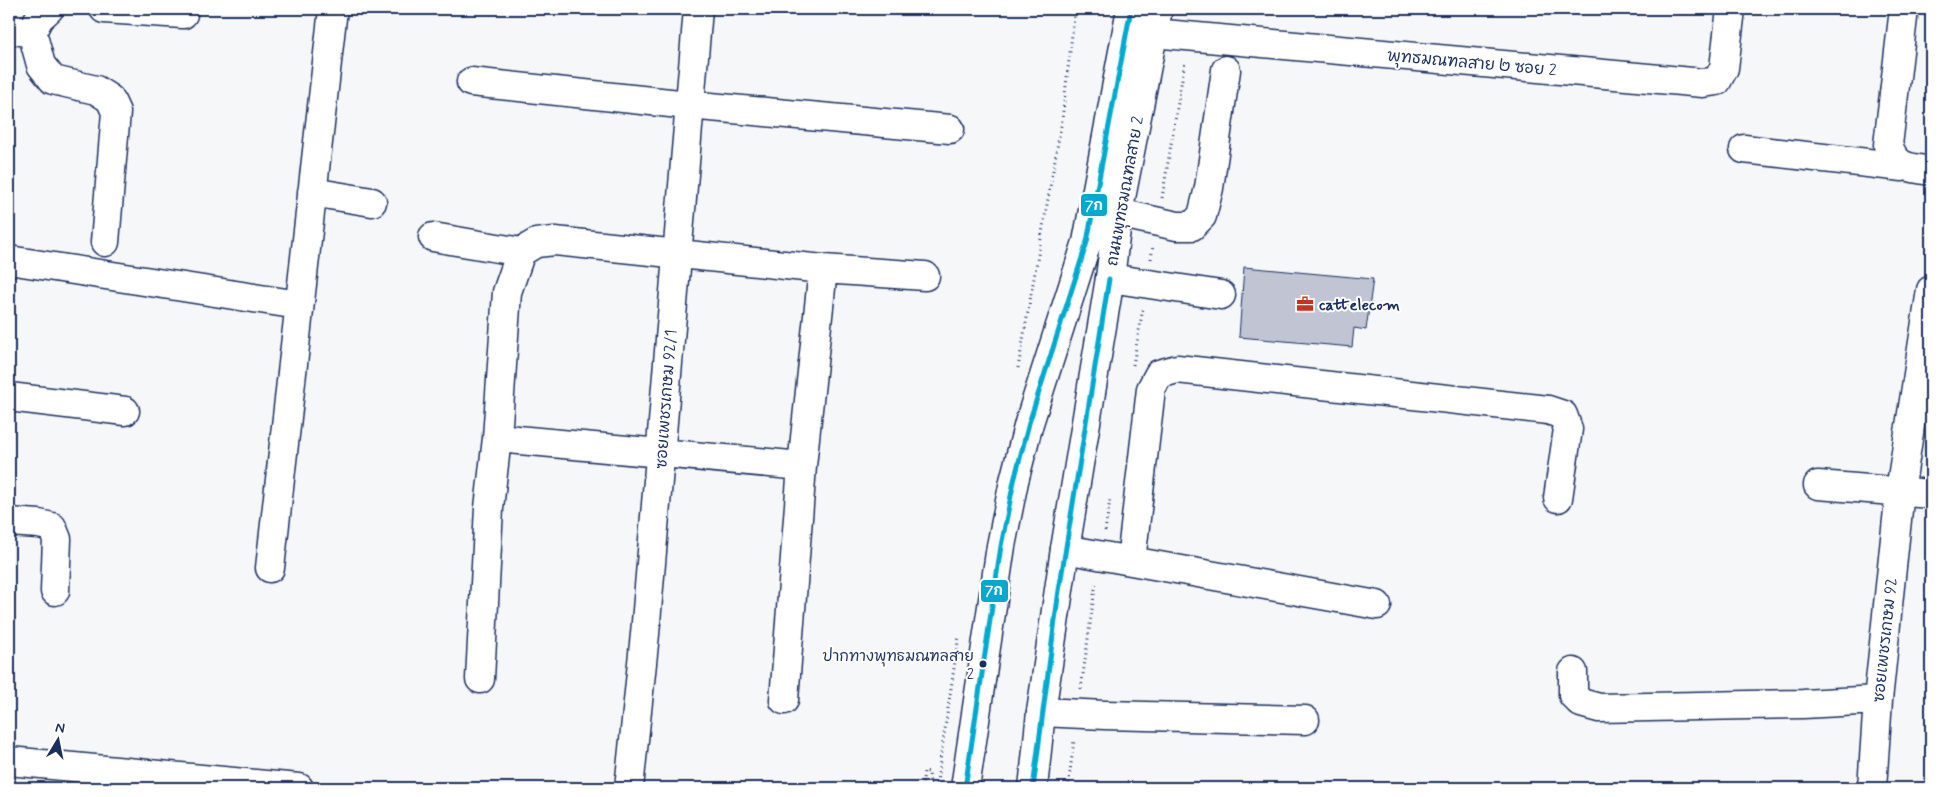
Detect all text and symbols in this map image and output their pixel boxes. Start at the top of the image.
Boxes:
street label: พุทธมณฑลสาย ๒ ซอย 2 [1386,46,1558,82]
street label: ถนนพุทธมณฑลสาย 2 [1102,115,1150,268]
line badge: 7ก [1080,193,1108,217]
text: 7ก [1085,197,1103,215]
office icon: cattelecom [1295,294,1315,314]
place label: cattelecom [1319,295,1400,316]
street label: ซอยเพชรเกษม 92/1 [651,329,682,469]
street label: ซอยเพชรเกษม 92 [1869,577,1902,703]
line badge: 7ก [980,579,1009,603]
text: 7ก [985,582,1003,600]
place label: ปากทางพุทธมณฑลสาย 2 [822,647,974,685]
marker: ปากทางพุทธมณฑลสาย 2 [978,659,988,669]
north arrow [32,714,82,764]
text: N [54,719,66,738]

